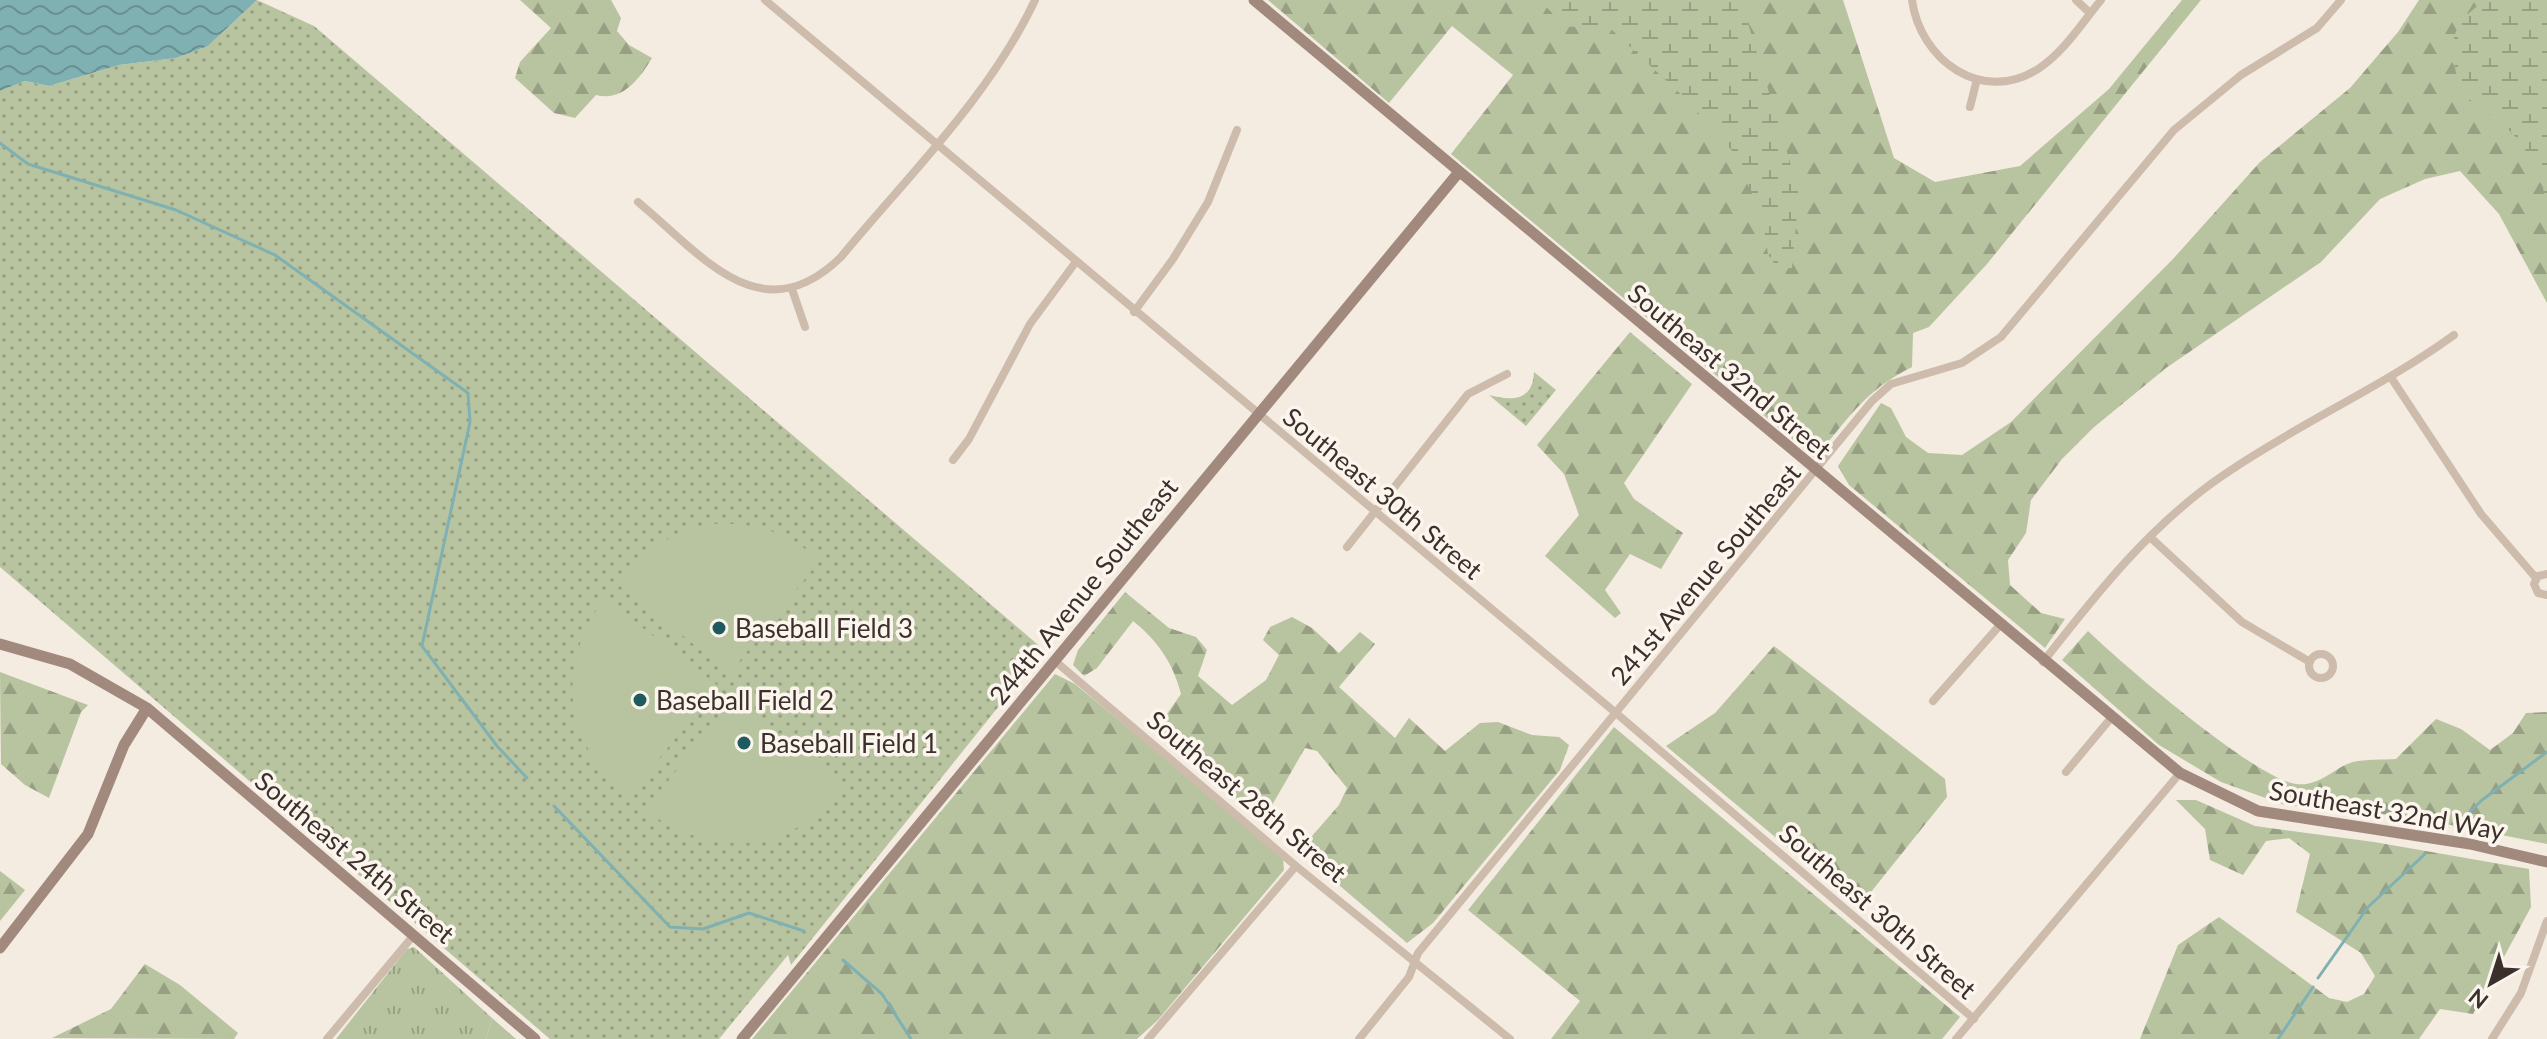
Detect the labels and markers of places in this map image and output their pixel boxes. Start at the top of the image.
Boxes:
place label: Baseball Field 3 [735,612,913,644]
marker: Baseball Field 3 [710,619,728,637]
place label: Baseball Field 2 [656,684,834,716]
marker: Baseball Field 2 [631,691,649,709]
place label: Baseball Field 1 [760,727,938,759]
marker: Baseball Field 1 [735,734,753,752]

